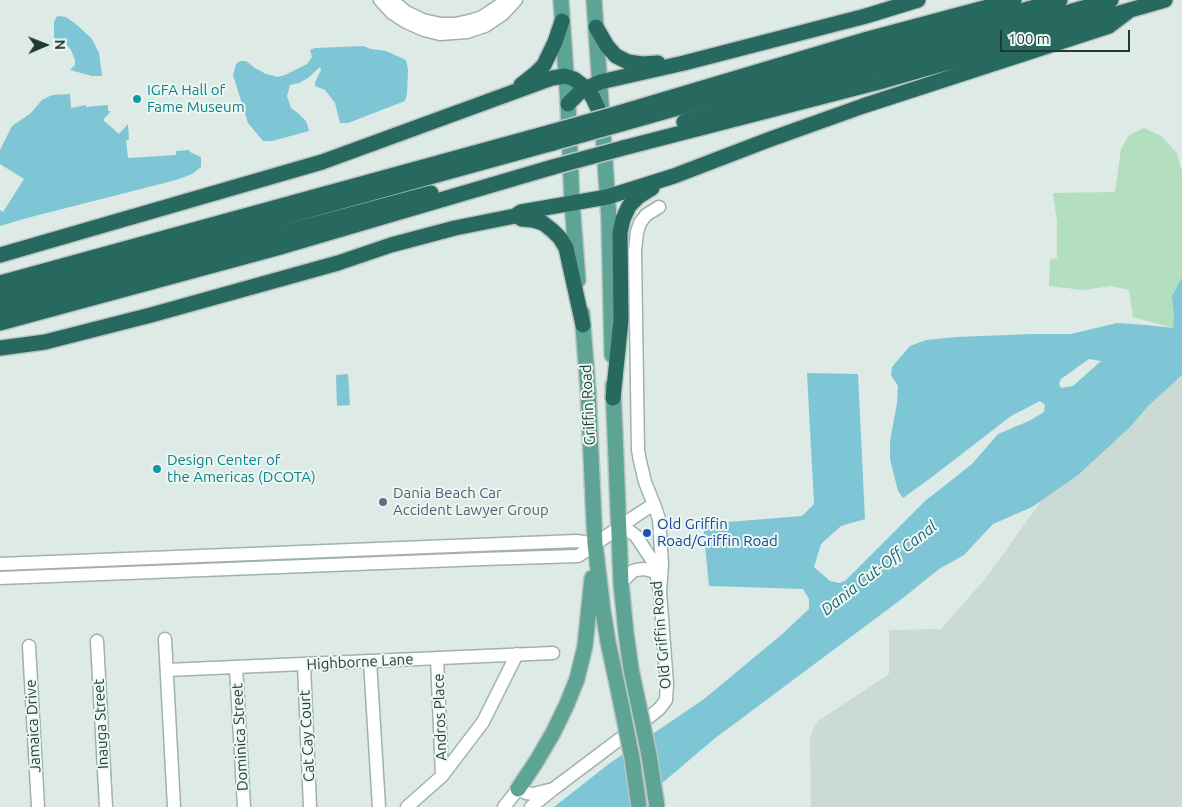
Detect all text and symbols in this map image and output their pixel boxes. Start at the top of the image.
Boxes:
north arrow [20,20,70,70]
scale bar [1002,20,1132,52]
text: 100 m [1008,30,1050,47]
text: N [52,39,68,50]
place label: IGFA Hall of Fame Museum [147,81,245,116]
marker: IGFA Hall of Fame Museum [131,93,143,105]
street label: Griffin Road [577,364,599,446]
place label: Design Center of the Americas (DCOTA) [167,451,316,486]
marker: Design Center of the Americas (DCOTA) [151,463,163,475]
place label: Dania Beach Car Accident Lawyer Group [393,484,549,519]
marker: Dania Beach Car Accident Lawyer Group [377,496,389,508]
place label: Old Griffin Road/Griffin Road [657,515,778,550]
water label: Dania Cut-Off Canal [817,517,941,619]
marker: Old Griffin Road/Griffin Road [641,527,653,539]
street label: Old Griffin Road [647,580,675,690]
street label: Highborne Lane [306,650,414,674]
street label: Andros Place [429,673,451,761]
street label: Inauga Street [90,678,112,770]
street label: Jamaica Drive [22,679,44,773]
street label: Dominica Street [228,683,252,791]
street label: Cat Cay Court [296,690,318,782]

